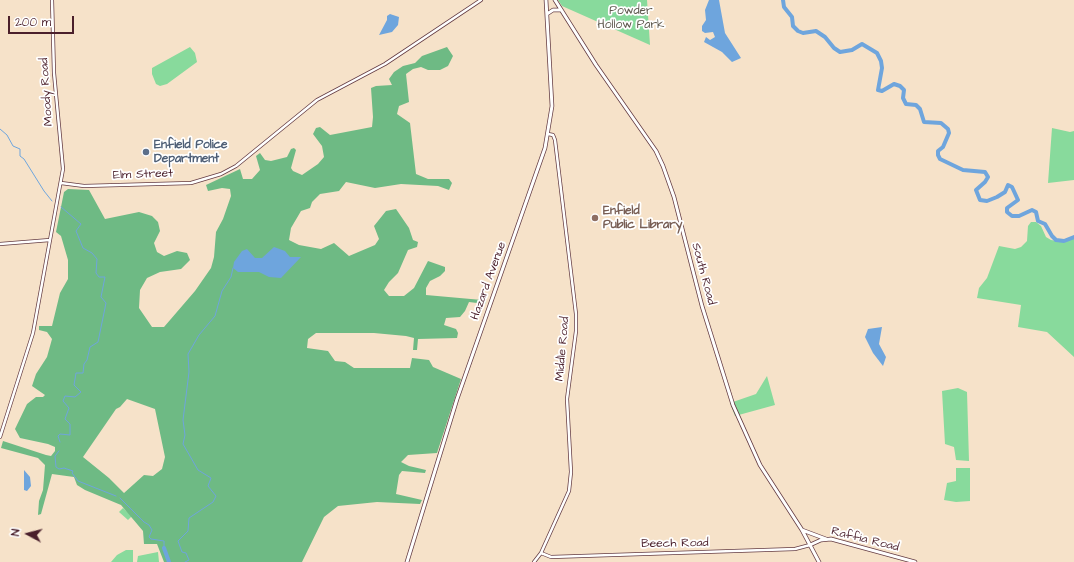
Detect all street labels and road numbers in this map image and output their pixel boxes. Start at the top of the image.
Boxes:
street label: Moody Road [37,57,57,127]
street label: Elm Street [113,167,173,183]
street label: Hazard Avenue [468,240,510,322]
street label: South Road [688,241,718,307]
street label: Middle Road [553,316,573,382]
street label: Raffia Road [830,525,900,555]
street label: Beech Road [641,536,709,552]

